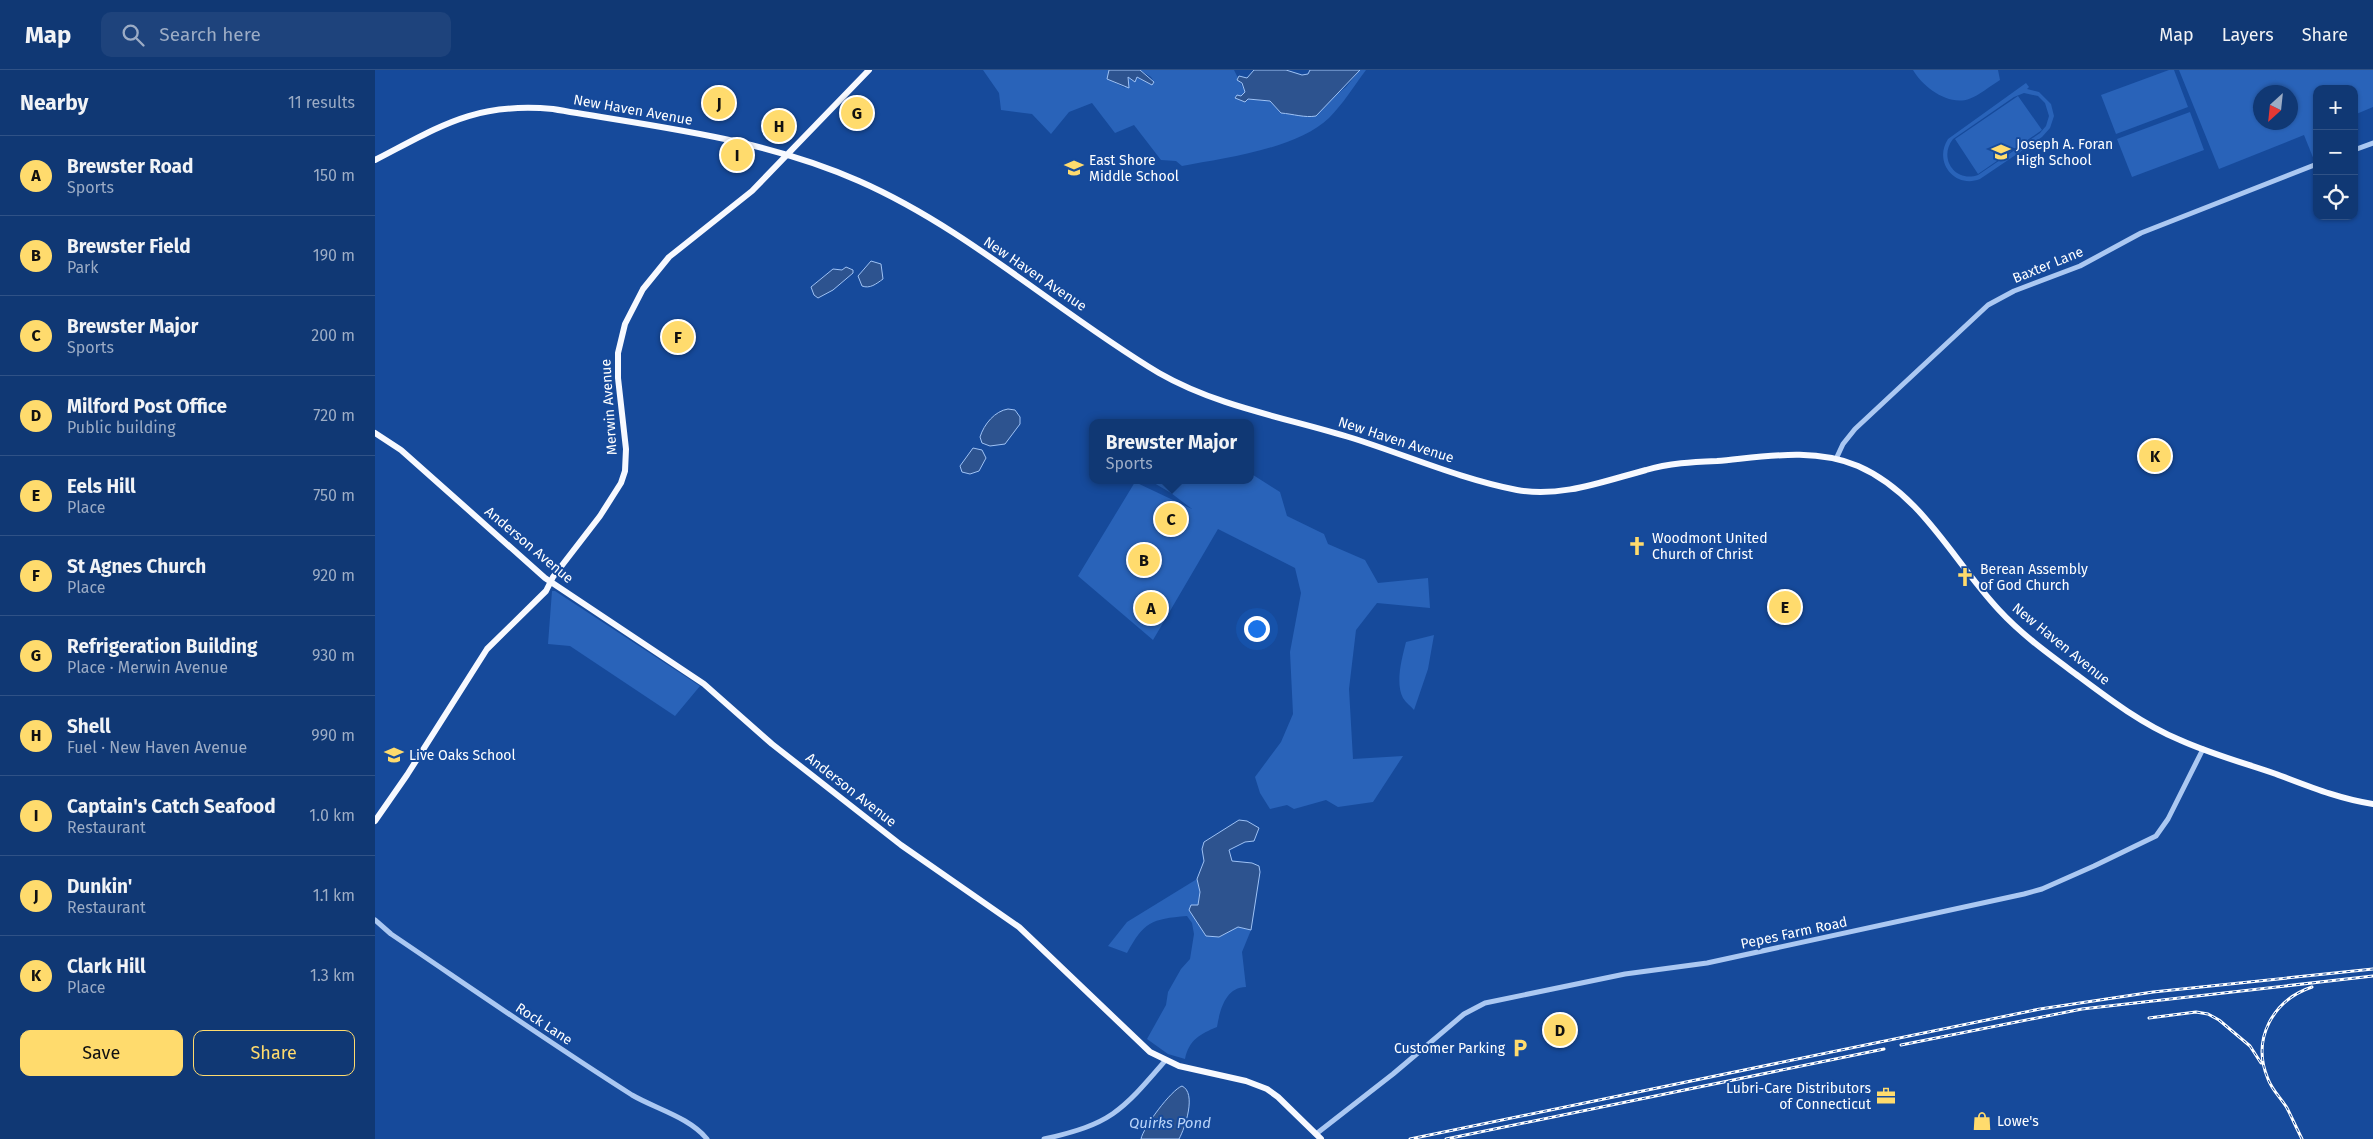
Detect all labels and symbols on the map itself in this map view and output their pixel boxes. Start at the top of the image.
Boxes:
pin: J [703,84,735,122]
north arrow [2253,85,2298,130]
street label: New Haven Avenue [572,91,694,129]
pin: G [841,94,873,132]
pin: H [763,107,795,145]
pin: I [721,136,753,174]
place label: Joseph A. Foran High School [2016,136,2113,169]
school or university icon: Joseph A. Foran High School [1990,141,2012,163]
place label: East Shore Middle School [1089,152,1179,185]
school or university icon: East Shore Middle School [1063,157,1085,179]
street label: New Haven Avenue [980,233,1090,315]
street label: Baxter Lane [2010,243,2086,287]
pin: F [662,318,694,356]
street label: Merwin Avenue [597,358,621,456]
street label: New Haven Avenue [1336,413,1456,467]
pin: K [2139,437,2171,475]
pin: C [1155,500,1187,538]
street label: Anderson Avenue [481,503,577,587]
place label: Woodmont United Church of Christ [1652,530,1768,563]
church icon: Woodmont United Church of Christ [1626,535,1648,557]
pin: B [1128,541,1160,579]
place label: Berean Assembly of God Church [1980,561,2088,594]
church icon: Berean Assembly of God Church [1954,566,1976,588]
pin: E [1769,588,1801,626]
pin: A [1135,589,1167,627]
street label: New Haven Avenue [2009,599,2113,689]
your location [1244,616,1270,642]
school or university icon: Live Oaks School [383,744,405,766]
place label: Live Oaks School [409,747,516,764]
street label: Anderson Avenue [802,749,900,831]
street label: Pepes Farm Road [1739,913,1849,953]
street label: Rock Lane [512,999,576,1049]
pin: D [1544,1011,1576,1049]
parking icon: Customer Parking [1509,1037,1531,1059]
place label: Customer Parking [1394,1040,1506,1057]
place label: Lubri-Care Distributors of Connecticut [1726,1080,1872,1113]
office icon: Lubri-Care Distributors of Connecticut [1875,1085,1897,1107]
shop icon: Lowe's [1971,1110,1993,1132]
place label: Lowe's [1997,1113,2039,1130]
water label: Quirks Pond [1129,1114,1211,1132]

